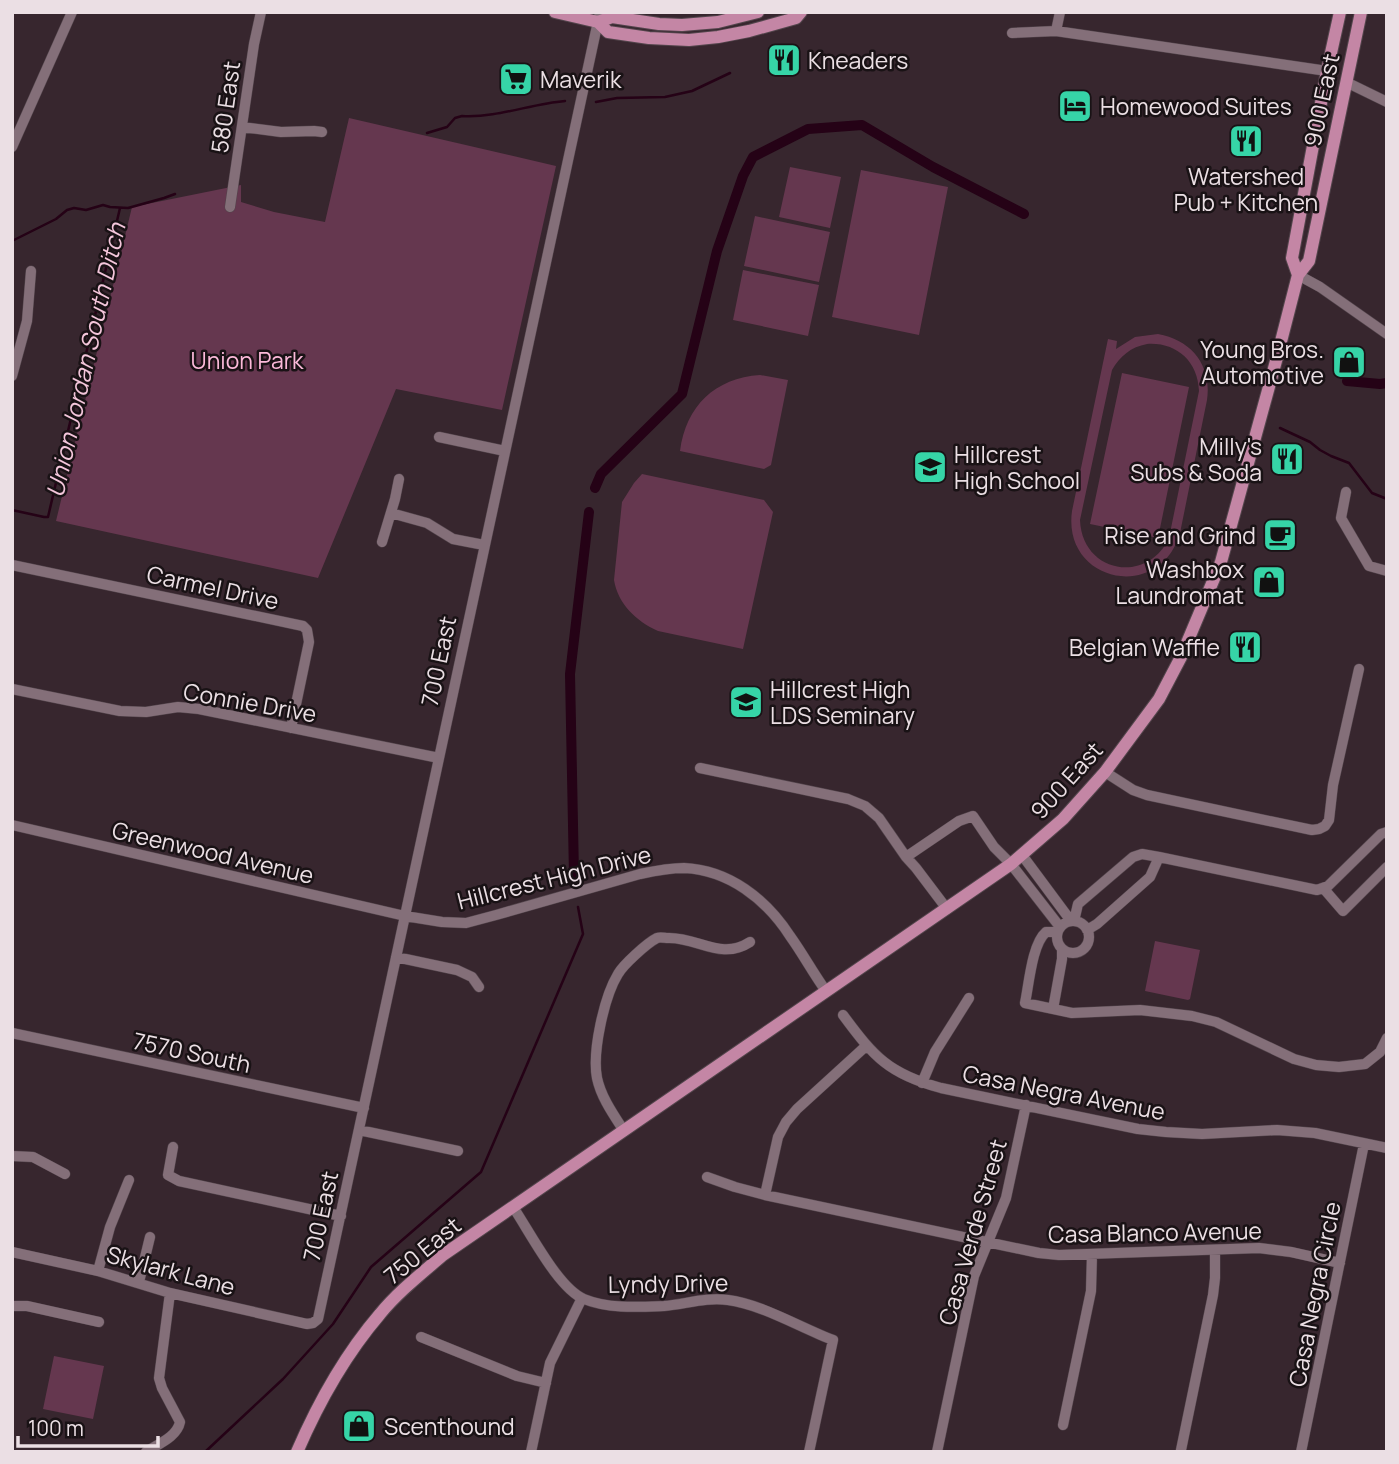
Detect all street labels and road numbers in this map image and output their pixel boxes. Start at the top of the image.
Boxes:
street label: 900 East [1296,51,1346,149]
street label: 580 East [203,59,247,155]
street label: Carmel Drive [144,557,282,617]
street label: 700 East [413,613,463,709]
street label: Connie Drive [181,675,319,729]
street label: 900 East [1023,734,1109,826]
street label: Greenwood Avenue [109,813,317,891]
street label: Hillcrest High Drive [454,837,654,917]
street label: 7570 South [130,1024,254,1080]
street label: Casa Negra Avenue [960,1057,1168,1127]
street label: Casa Verde Street [930,1135,1014,1329]
street label: 700 East [295,1168,345,1264]
street label: Casa Negra Circle [1280,1199,1348,1389]
street label: 750 East [377,1209,467,1291]
street label: Casa Blanco Avenue [1048,1214,1262,1250]
street label: Skylark Lane [103,1237,239,1303]
street label: Lyndy Drive [608,1266,728,1300]

